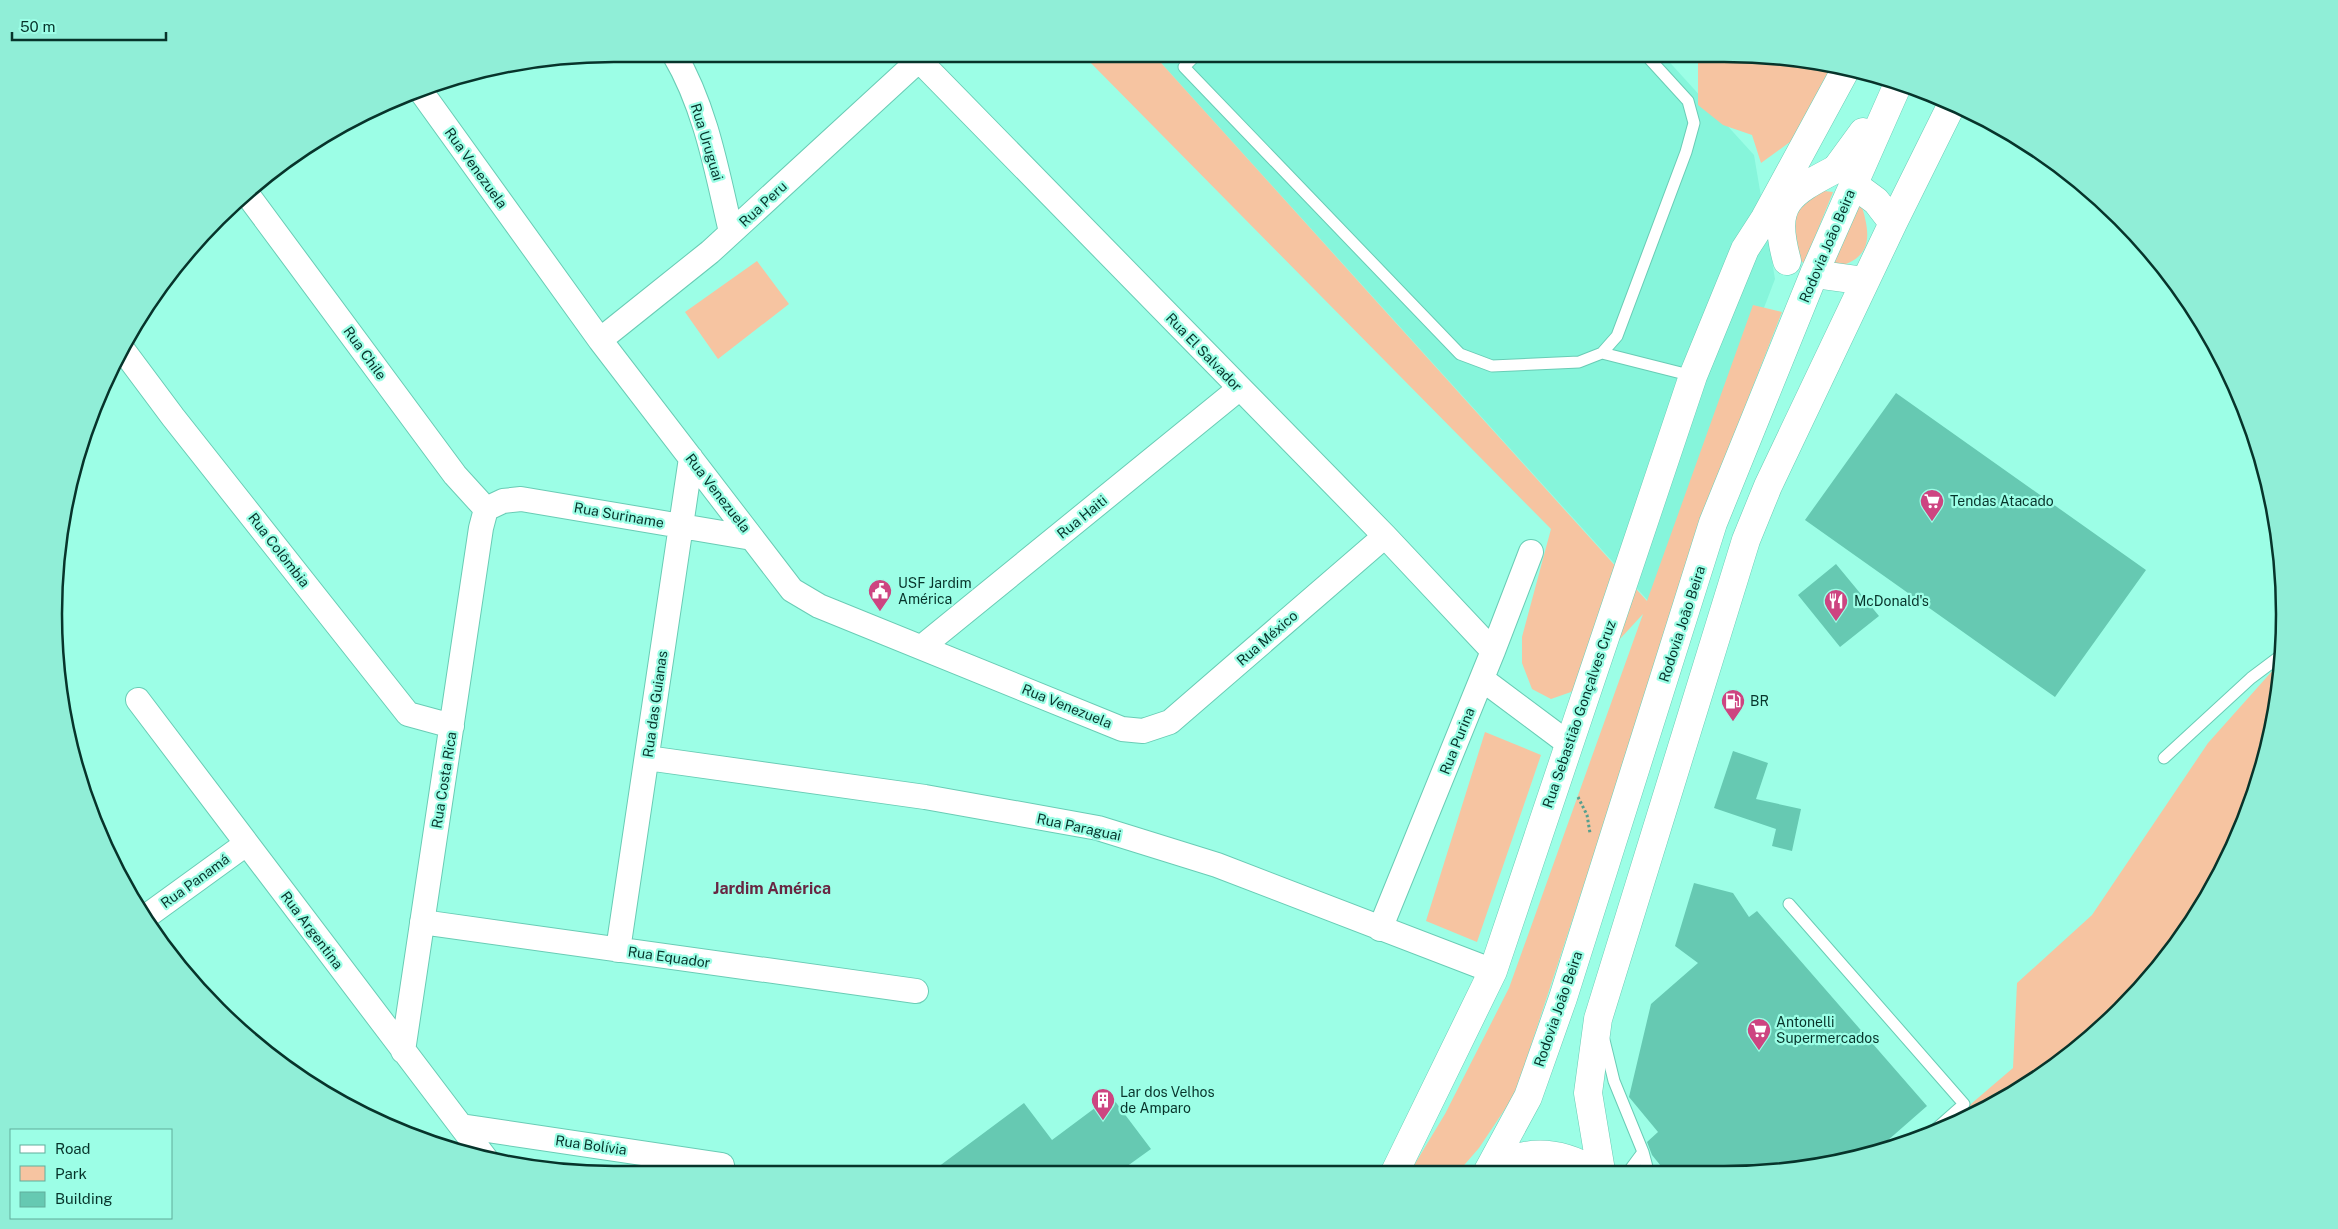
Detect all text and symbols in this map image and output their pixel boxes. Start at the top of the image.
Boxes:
scale bar [12,10,166,42]
text: 50 m [20,18,55,35]
street label: Rua Uruguai [688,101,726,183]
street label: Rua Venezuela [441,125,511,211]
street label: Rua Peru [736,178,790,230]
street label: Rodovia João Beira [1796,187,1858,305]
street label: Rua El Salvador [1163,310,1245,394]
street label: Rua Chile [340,323,390,383]
street label: Rua Venezuela [682,450,754,536]
supermarket icon: Tendas Atacado [1919,488,1945,522]
street label: Rua Haiti [1054,492,1110,542]
place label: Tendas Atacado [1950,493,2054,509]
street label: Rua Suriname [573,499,665,531]
street label: Rua Colômbia [245,510,313,590]
street label: Rodovia João Beira [1656,564,1708,684]
place label: USF Jardim América [898,575,972,607]
public building icon: USF Jardim América [867,578,893,612]
restaurant icon: McDonald's [1823,588,1849,622]
place label: McDonald's [1854,593,1929,609]
street label: Rua México [1233,607,1301,669]
street label: Rua Sebastião Gonçalves Cruz [1539,618,1619,810]
street label: Rua das Guianas [640,650,670,758]
street label: Rua Venezuela [1020,681,1114,731]
fuel station icon: BR [1720,688,1746,722]
place label: BR [1750,693,1769,709]
street label: Rua Purina [1436,705,1478,777]
street label: Rua Costa Rica [428,731,460,829]
street label: Rua Paraguai [1035,810,1123,844]
street label: Rua Panamá [158,851,232,911]
district label: Jardim América [713,879,831,898]
street label: Rua Argentina [278,888,346,972]
street label: Rua Equador [627,943,711,971]
street label: Rodovia João Beira [1531,949,1585,1069]
place label: Antonelli Supermercados [1776,1014,1879,1046]
supermarket icon: Antonelli Supermercados [1746,1017,1772,1051]
place label: Lar dos Velhos de Amparo [1120,1084,1215,1116]
building icon: Lar dos Velhos de Amparo [1090,1087,1116,1121]
legend [10,1129,172,1219]
street label: Rua Bolívia [554,1132,628,1158]
text: Road [55,1140,91,1157]
text: Park [55,1165,87,1182]
text: Building [55,1190,113,1207]

